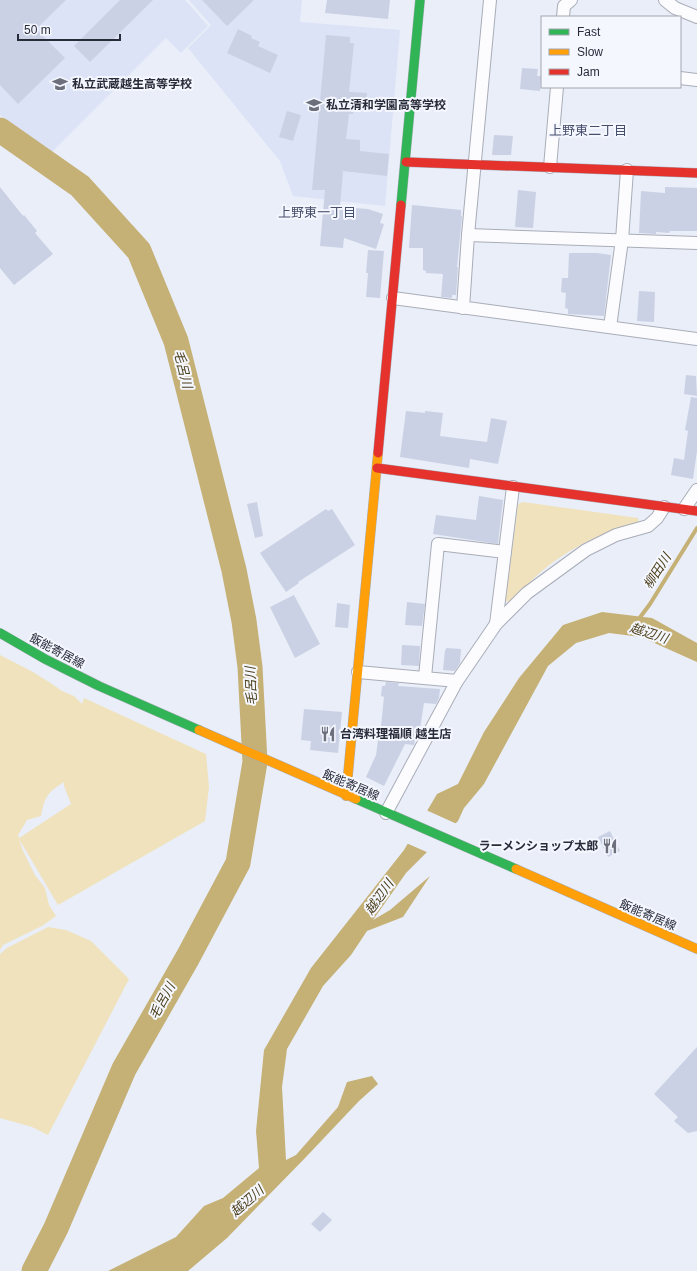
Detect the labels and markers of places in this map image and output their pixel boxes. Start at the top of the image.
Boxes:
school or university icon: 私立武蔵越生高等学校 [51,75,69,93]
place label: 私立武蔵越生高等学校 [72,77,192,91]
school or university icon: 私立清和学園高等学校 [305,96,323,114]
place label: 私立清和学園高等学校 [326,98,446,112]
restaurant icon: 台湾料理福順 越生店 [319,725,337,743]
place label: 台湾料理福順 越生店 [340,727,451,741]
restaurant icon: ラーメンショップ太郎 [601,837,619,855]
place label: ラーメンショップ太郎 [478,839,598,853]

